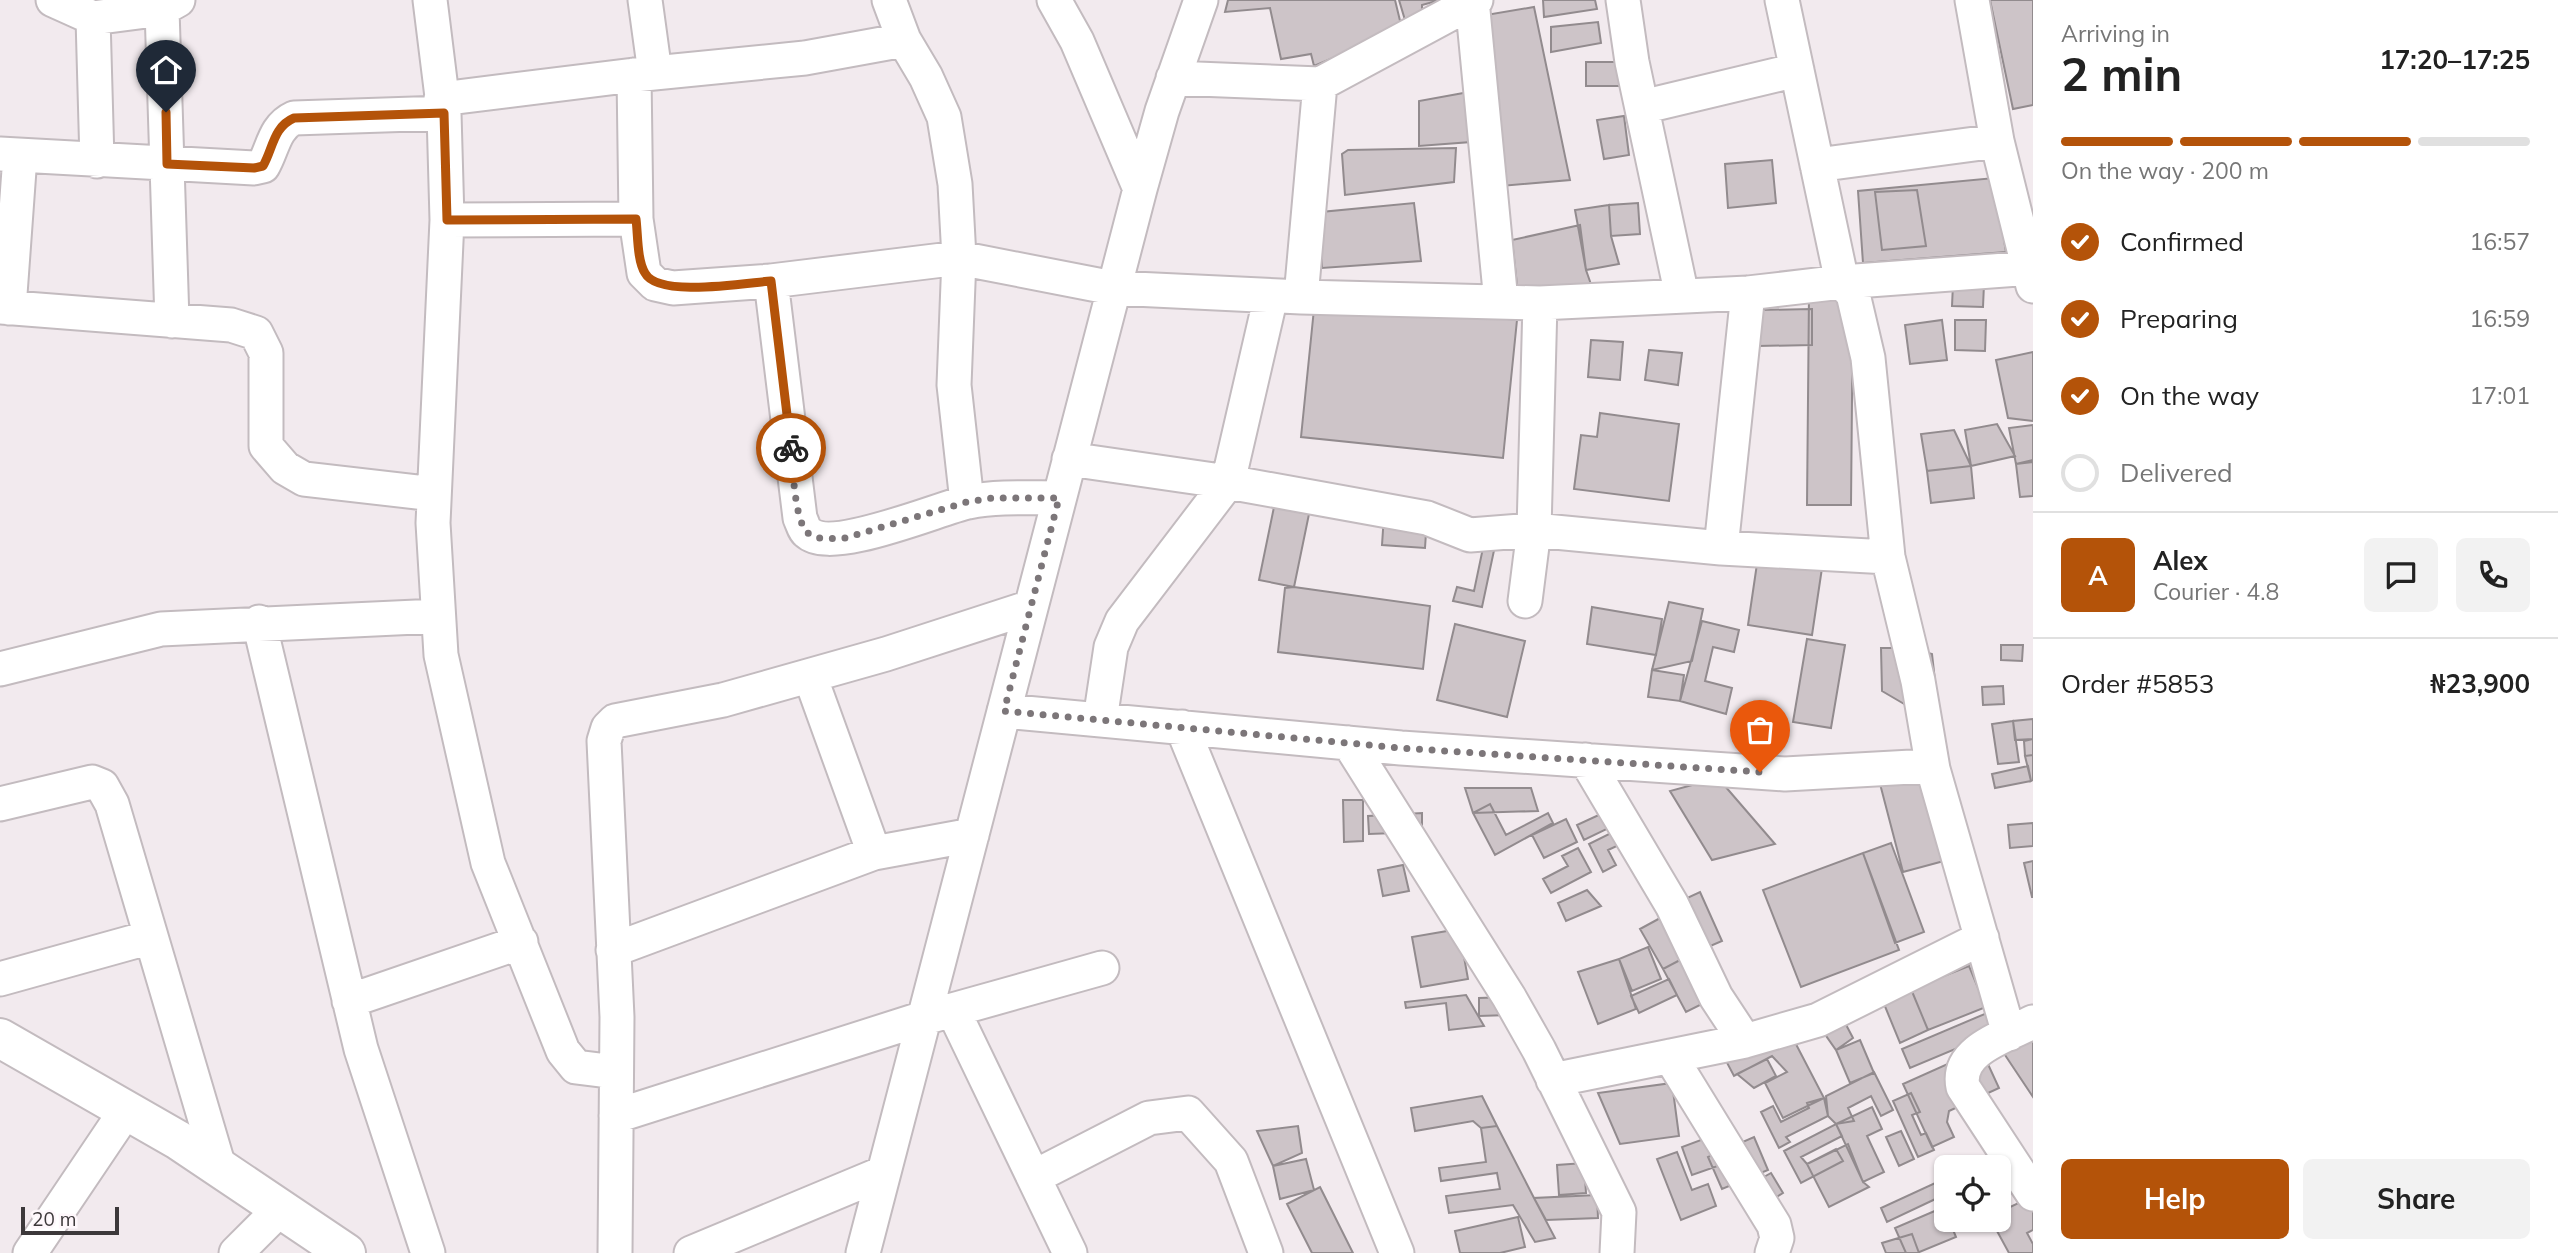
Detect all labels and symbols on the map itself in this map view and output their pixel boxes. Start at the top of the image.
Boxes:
pin [136,40,196,112]
courier [756,413,826,483]
pin [1730,700,1790,772]
scale bar [21,1204,119,1236]

